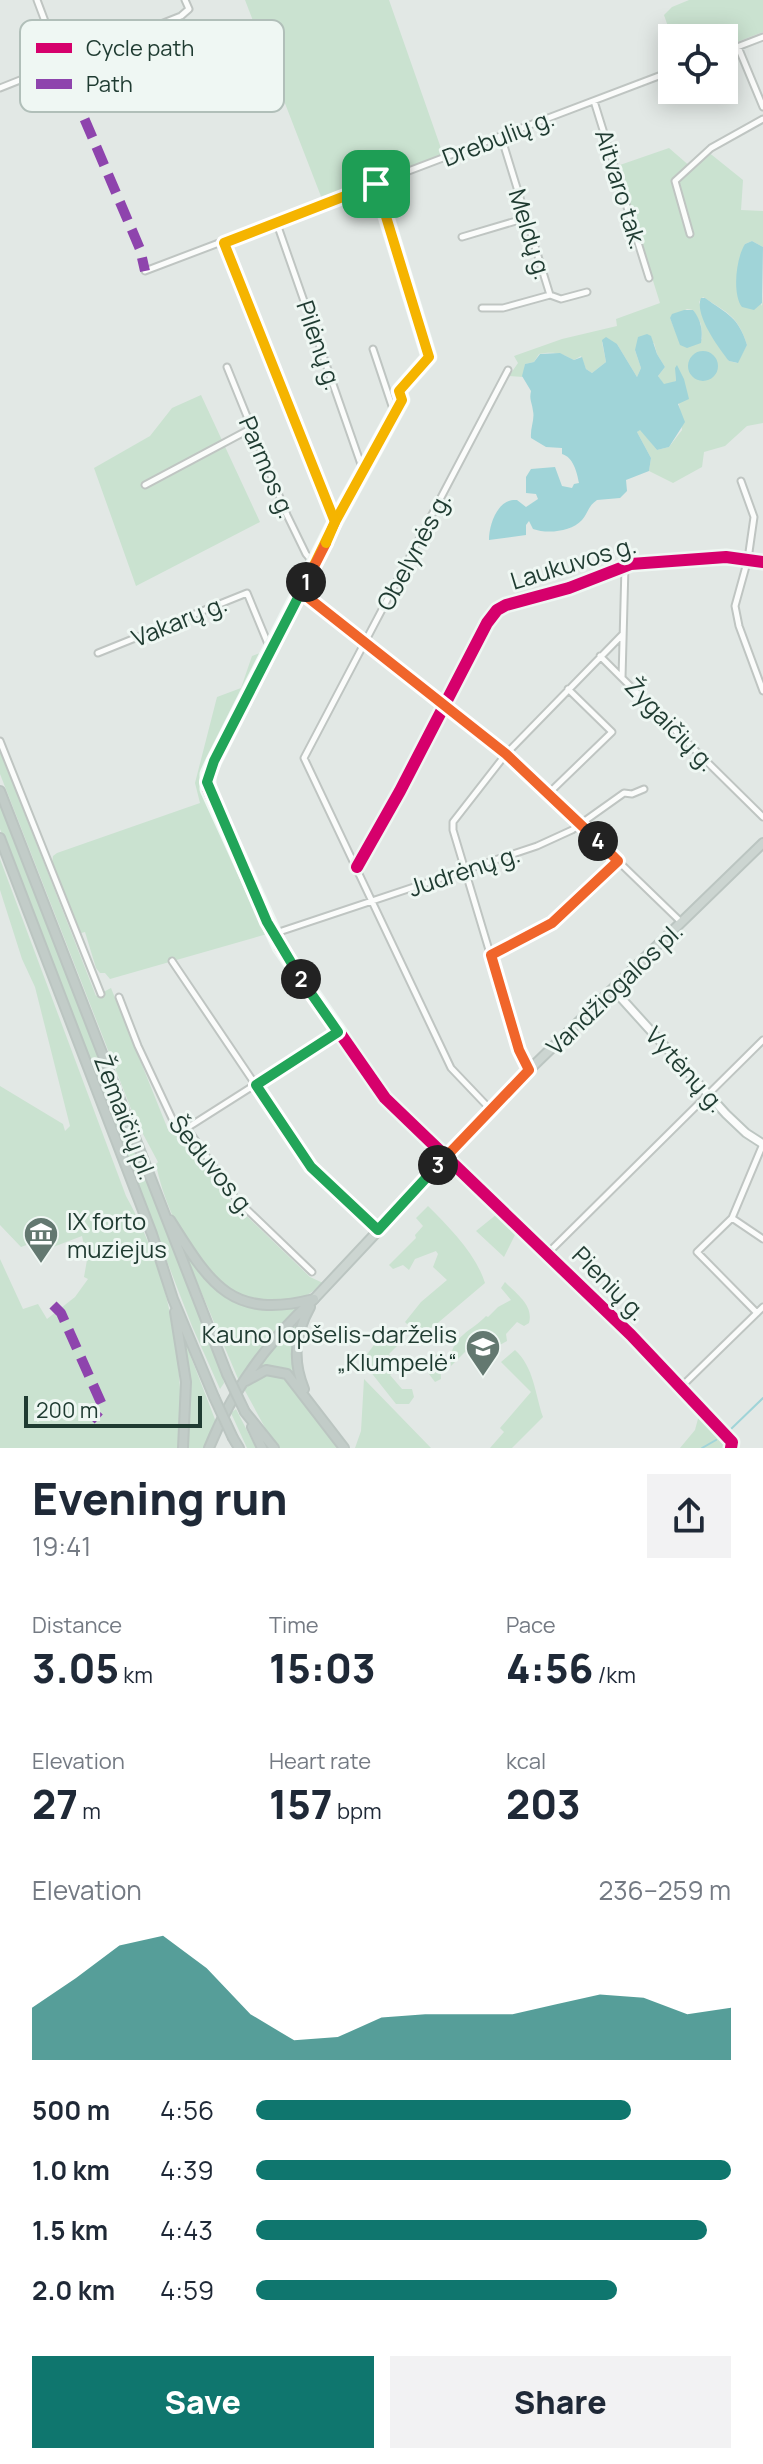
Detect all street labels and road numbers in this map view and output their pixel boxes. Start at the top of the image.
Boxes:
street label: Drebulių g. [437,101,559,173]
street label: Aitvaro tak. [588,125,656,253]
street label: Meldų g. [502,185,560,283]
street label: Pilėnų g. [289,296,351,394]
street label: Parmos g. [232,411,304,523]
street label: Obelynės g. [368,486,458,616]
street label: Laukuvos g. [506,527,640,597]
street label: Vakarų g. [126,586,232,654]
street label: Žygaičių g. [618,670,724,778]
street label: Judrėnų g. [404,836,524,904]
street label: Vandžiogalos pl. [538,914,690,1062]
street label: Vytėnų g. [639,1019,733,1119]
street label: Žemaičių pl. [87,1050,165,1184]
street label: Šeduvos g. [162,1108,264,1222]
street label: Pienių g. [565,1238,655,1328]

